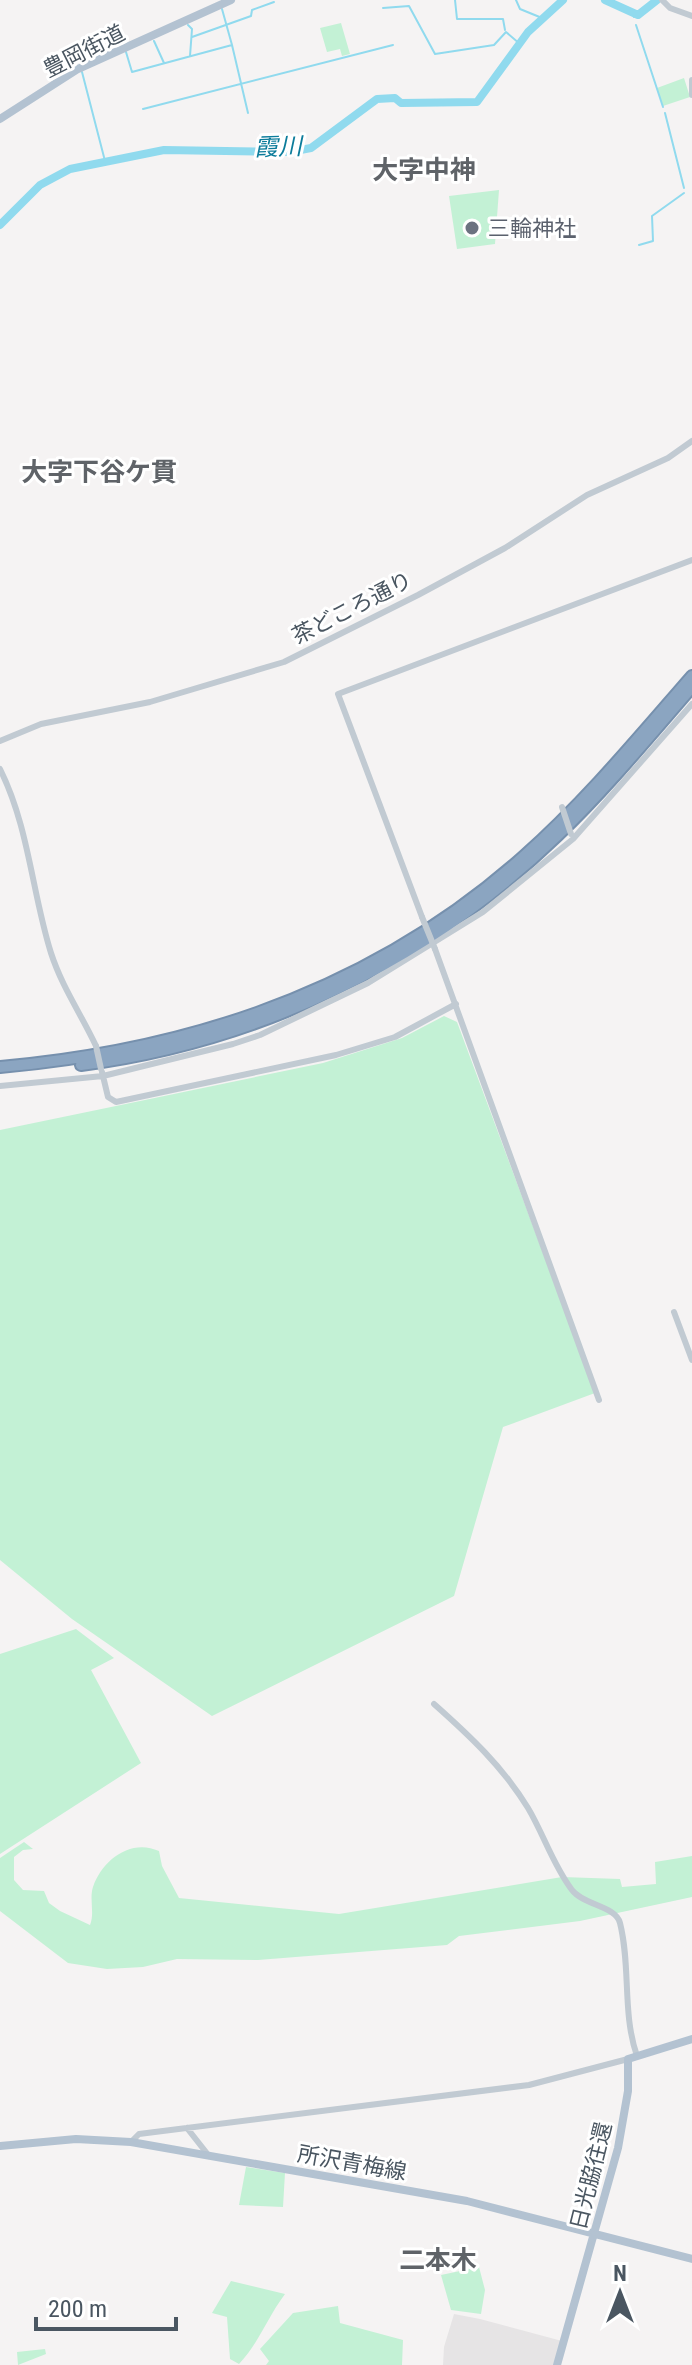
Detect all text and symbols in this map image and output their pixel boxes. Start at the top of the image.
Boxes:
street label: 豊岡街道 [39,20,129,82]
water label: 霞川 [254,132,305,162]
district label: 大字中神 [372,155,476,185]
place label: 三輪神社 [488,216,576,241]
marker: 三輪神社 [463,219,481,237]
district label: 大字下谷ケ貫 [21,457,177,487]
street label: 茶どころ通り [288,567,416,649]
street label: 日光脇往還 [566,2120,616,2232]
street label: 所沢青梅線 [296,2141,408,2185]
district label: 二本木 [399,2245,477,2275]
north arrow [580,2253,660,2333]
text: N [613,2261,627,2286]
scale bar [36,2281,176,2331]
text: 200 m [48,2295,107,2323]

